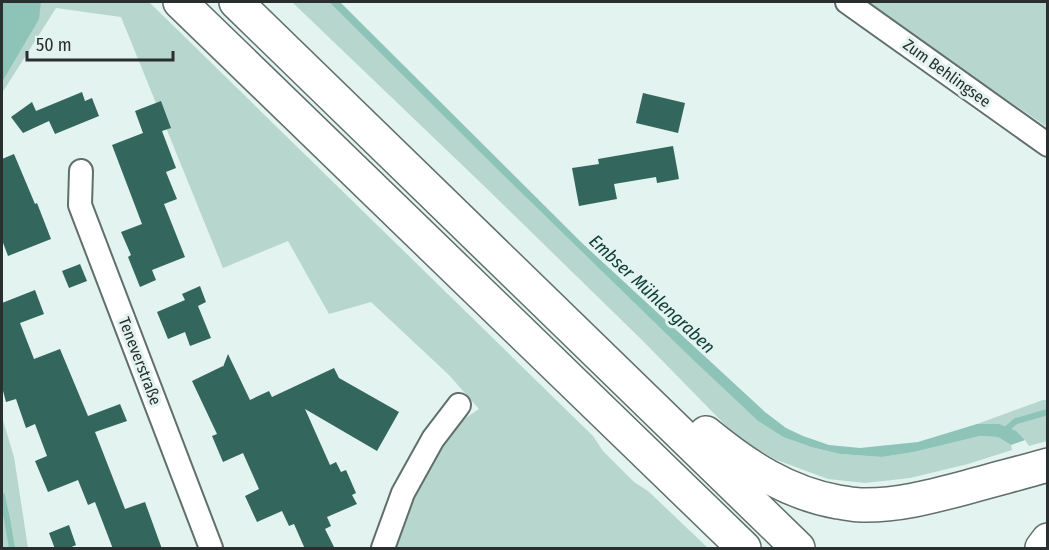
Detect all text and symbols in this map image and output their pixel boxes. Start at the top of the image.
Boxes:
scale bar [27,24,172,62]
text: 50 m [36,34,72,56]
street label: Zum Behlingsee [900,35,995,111]
water label: Embser Mühlengraben [585,230,719,358]
street label: Teneverstraße [115,314,165,408]

